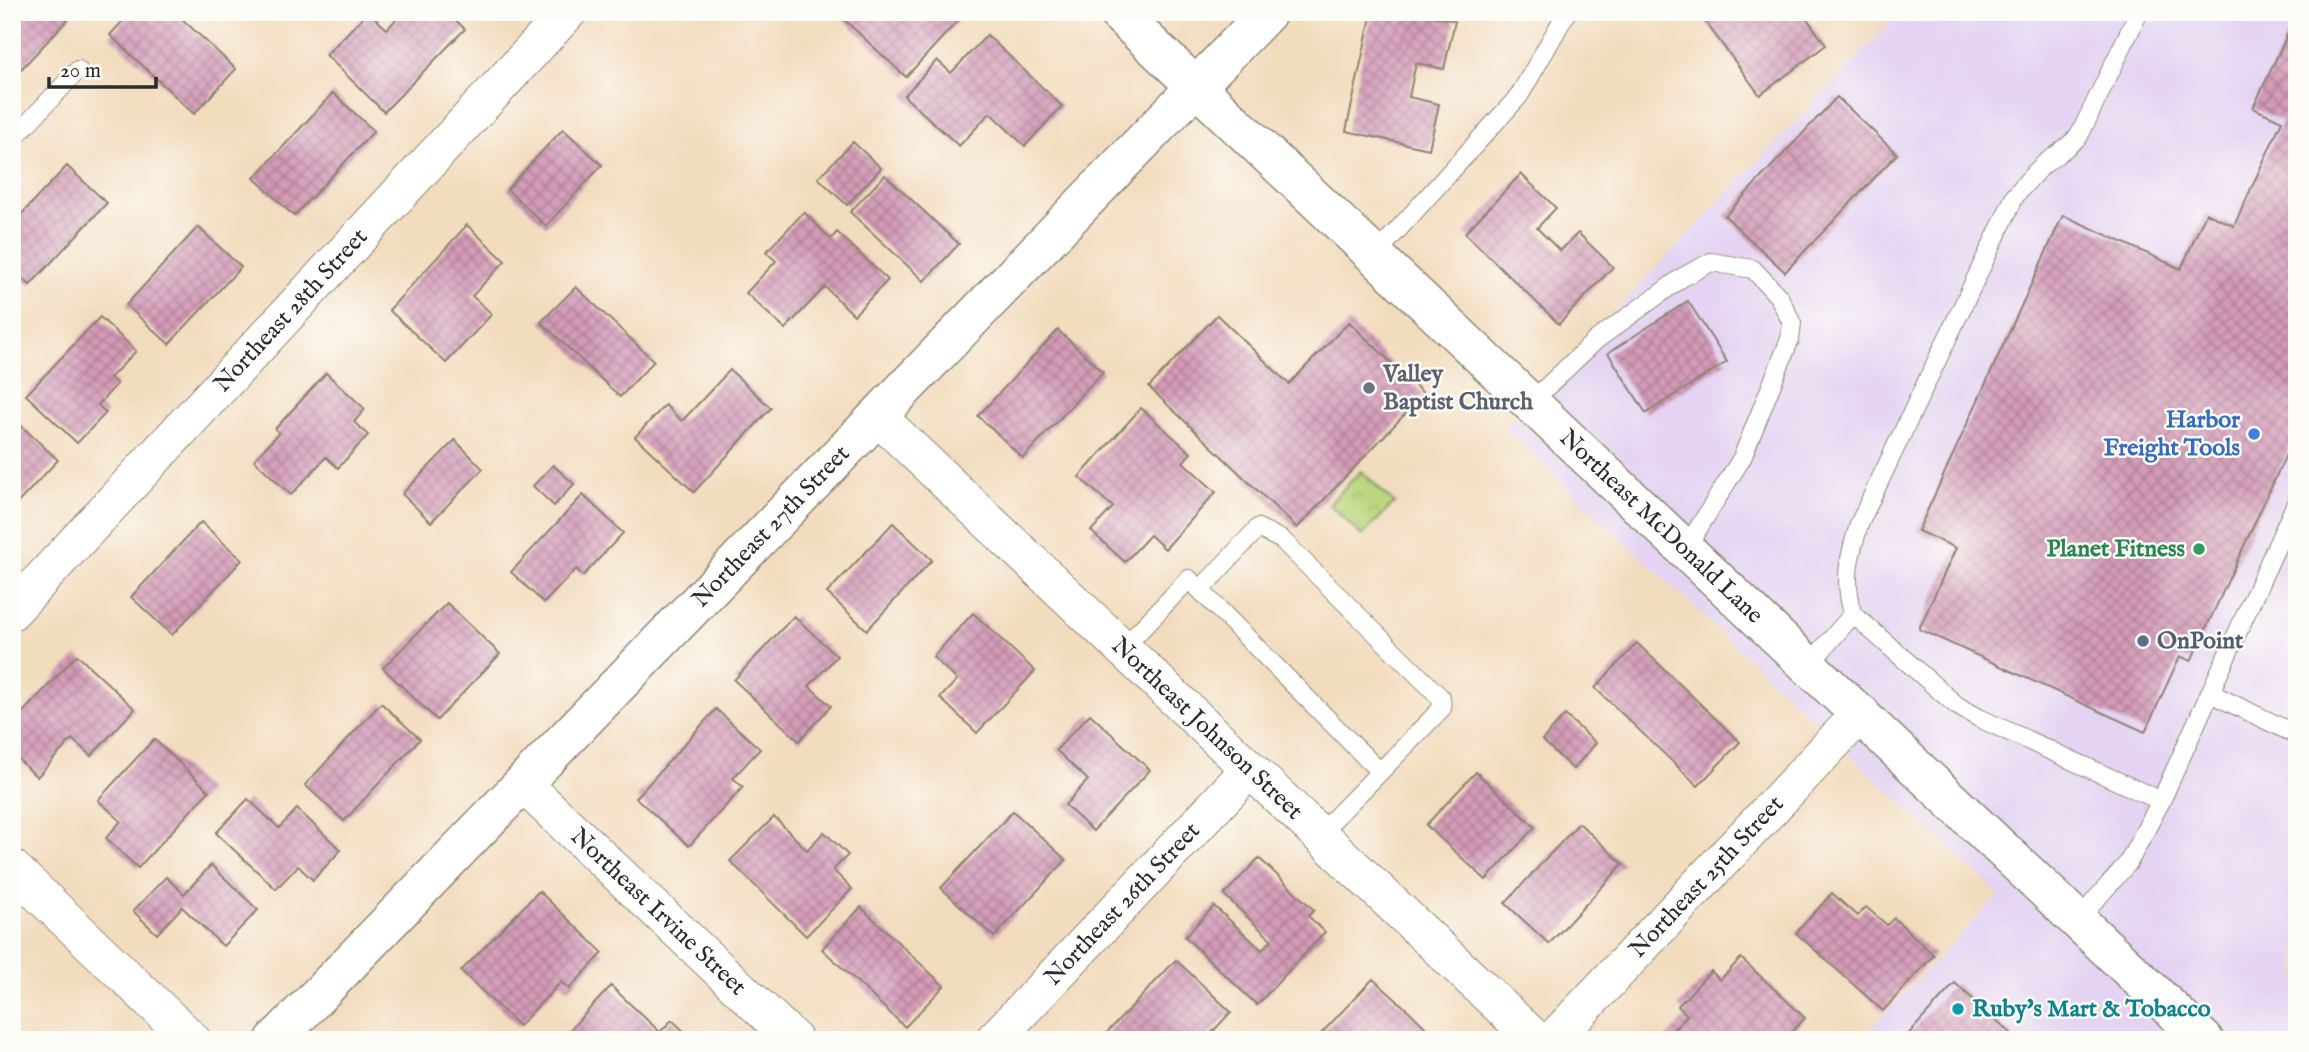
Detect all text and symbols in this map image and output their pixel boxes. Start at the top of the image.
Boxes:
scale bar [49,46,156,90]
text: 20 m [60,58,101,85]
street label: Northeast 28th Street [207,222,375,399]
place label: Valley Baptist Church [1382,359,1533,418]
marker: Valley Baptist Church [1361,380,1377,396]
place label: Harbor Freight Tools [2104,405,2241,464]
street label: Northeast McDonald Lane [1553,423,1770,631]
marker: Harbor Freight Tools [2246,426,2262,442]
street label: Northeast 27th Street [685,439,857,614]
place label: Planet Fitness [2046,534,2186,565]
marker: Planet Fitness [2191,541,2207,557]
place label: OnPoint [2157,626,2244,657]
street label: Northeast Johnson Street [1105,630,1309,827]
marker: OnPoint [2135,633,2151,649]
street label: Northeast 25th Street [1623,789,1791,965]
street label: Northeast 26th Street [1038,816,1207,992]
street label: Northeast Irvine Street [564,821,753,1002]
place label: Ruby's Mart & Tobacco [1972,994,2211,1025]
marker: Ruby's Mart & Tobacco [1950,1001,1966,1017]

